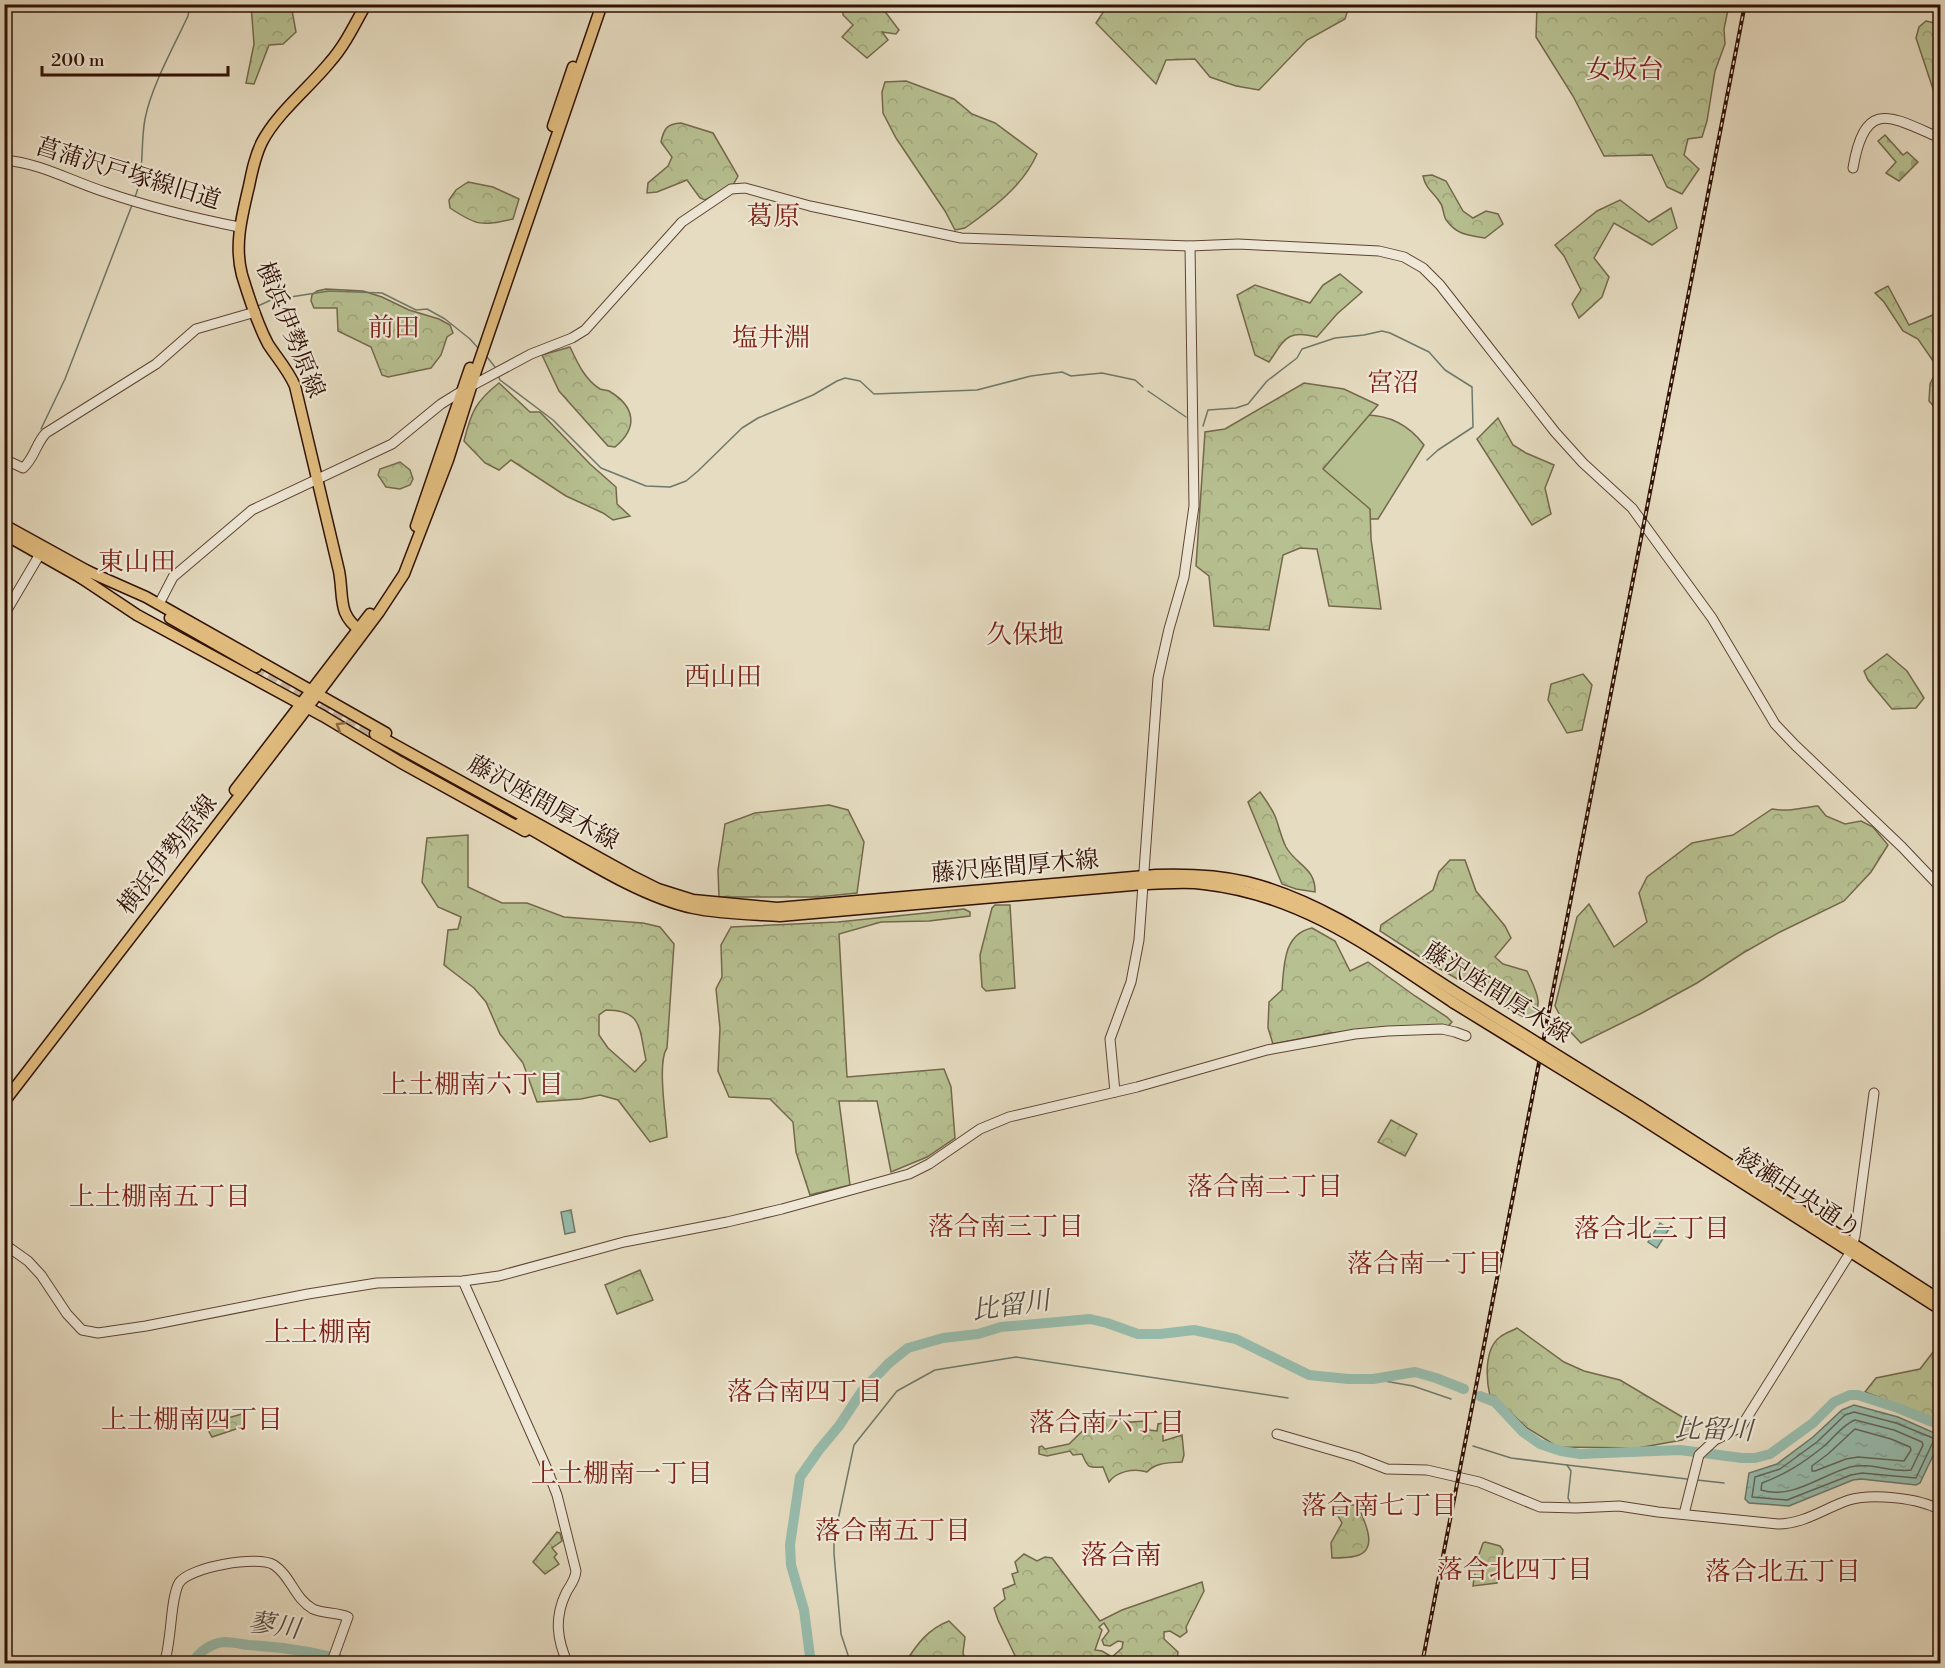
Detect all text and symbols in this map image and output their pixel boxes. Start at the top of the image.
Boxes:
scale bar [42,39,228,77]
text: 200 m [51,49,105,72]
district label: 女坂台 [1586,54,1664,86]
street label: 菖蒲沢戸塚線旧道 [32,132,224,216]
district label: 葛原 [746,200,800,234]
street label: 横浜伊勢原線 [249,258,331,402]
district label: 前田 [368,312,420,344]
district label: 塩井淵 [732,322,810,354]
district label: 宮沼 [1367,367,1419,399]
district label: 東山田 [98,546,176,578]
district label: 久保地 [986,619,1064,651]
district label: 西山田 [684,661,762,693]
one-way arrow [336,722,346,734]
street label: 藤沢座間厚木線 [462,749,624,857]
street label: 横浜伊勢原線 [112,789,224,921]
street label: 藤沢座間厚木線 [930,845,1100,889]
street label: 藤沢座間厚木線 [1418,936,1576,1050]
district label: 上土棚南六丁目 [382,1069,564,1101]
street label: 綾瀬中央通り [1729,1142,1867,1246]
district label: 落合南二丁目 [1187,1171,1343,1203]
district label: 上土棚南五丁目 [69,1181,251,1213]
district label: 落合南三丁目 [928,1211,1084,1243]
district label: 落合北三丁目 [1574,1213,1730,1245]
district label: 落合南一丁目 [1347,1248,1503,1280]
water label: 比留川 [970,1284,1055,1327]
district label: 上土棚南 [264,1316,372,1350]
district label: 落合南四丁目 [727,1376,883,1408]
district label: 上土棚南四丁目 [101,1404,283,1436]
district label: 落合南六丁目 [1029,1407,1185,1439]
water label: 比留川 [1674,1413,1757,1447]
district label: 上土棚南一丁目 [531,1458,713,1490]
district label: 落合南七丁目 [1301,1490,1457,1522]
district label: 落合南五丁目 [815,1515,971,1547]
district label: 落合南 [1081,1539,1162,1573]
district label: 落合北四丁目 [1437,1554,1593,1586]
district label: 落合北五丁目 [1705,1556,1861,1588]
water label: 蓼川 [246,1607,305,1646]

